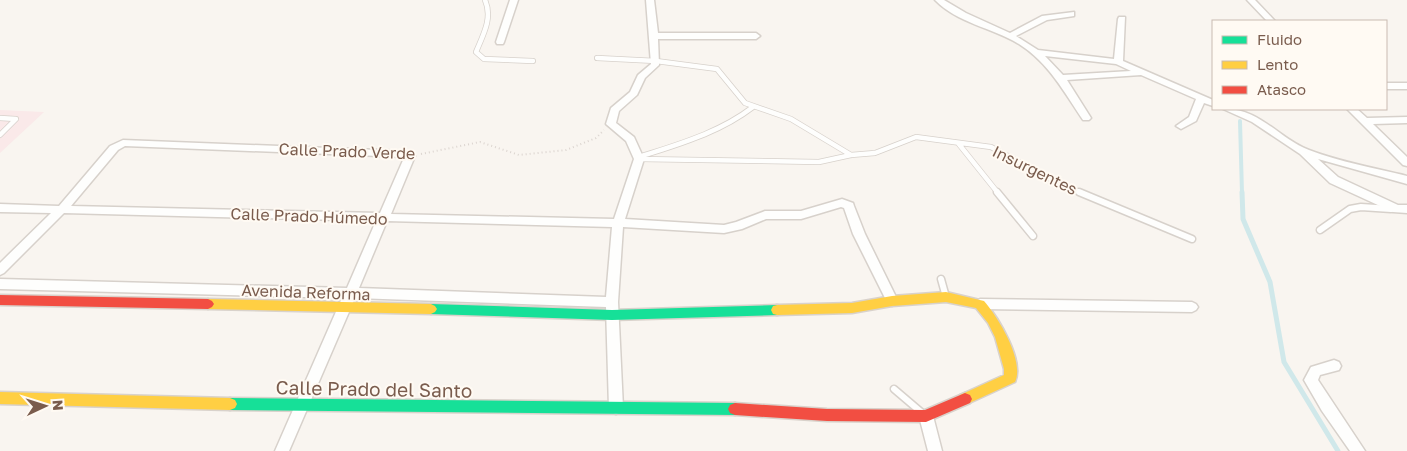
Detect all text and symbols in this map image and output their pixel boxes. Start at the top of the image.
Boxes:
legend [1212,20,1387,110]
text: Fluido [1257,30,1302,48]
text: Lento [1257,55,1298,73]
text: Atasco [1257,80,1306,98]
street label: Calle Prado Verde [278,139,416,163]
street label: Insurgentes [989,141,1081,199]
street label: Calle Prado Húmedo [230,203,388,229]
street label: Avenida Reforma [241,280,371,304]
street label: Calle Prado del Santo [276,375,472,402]
north arrow [20,381,70,431]
text: N [50,399,67,411]

